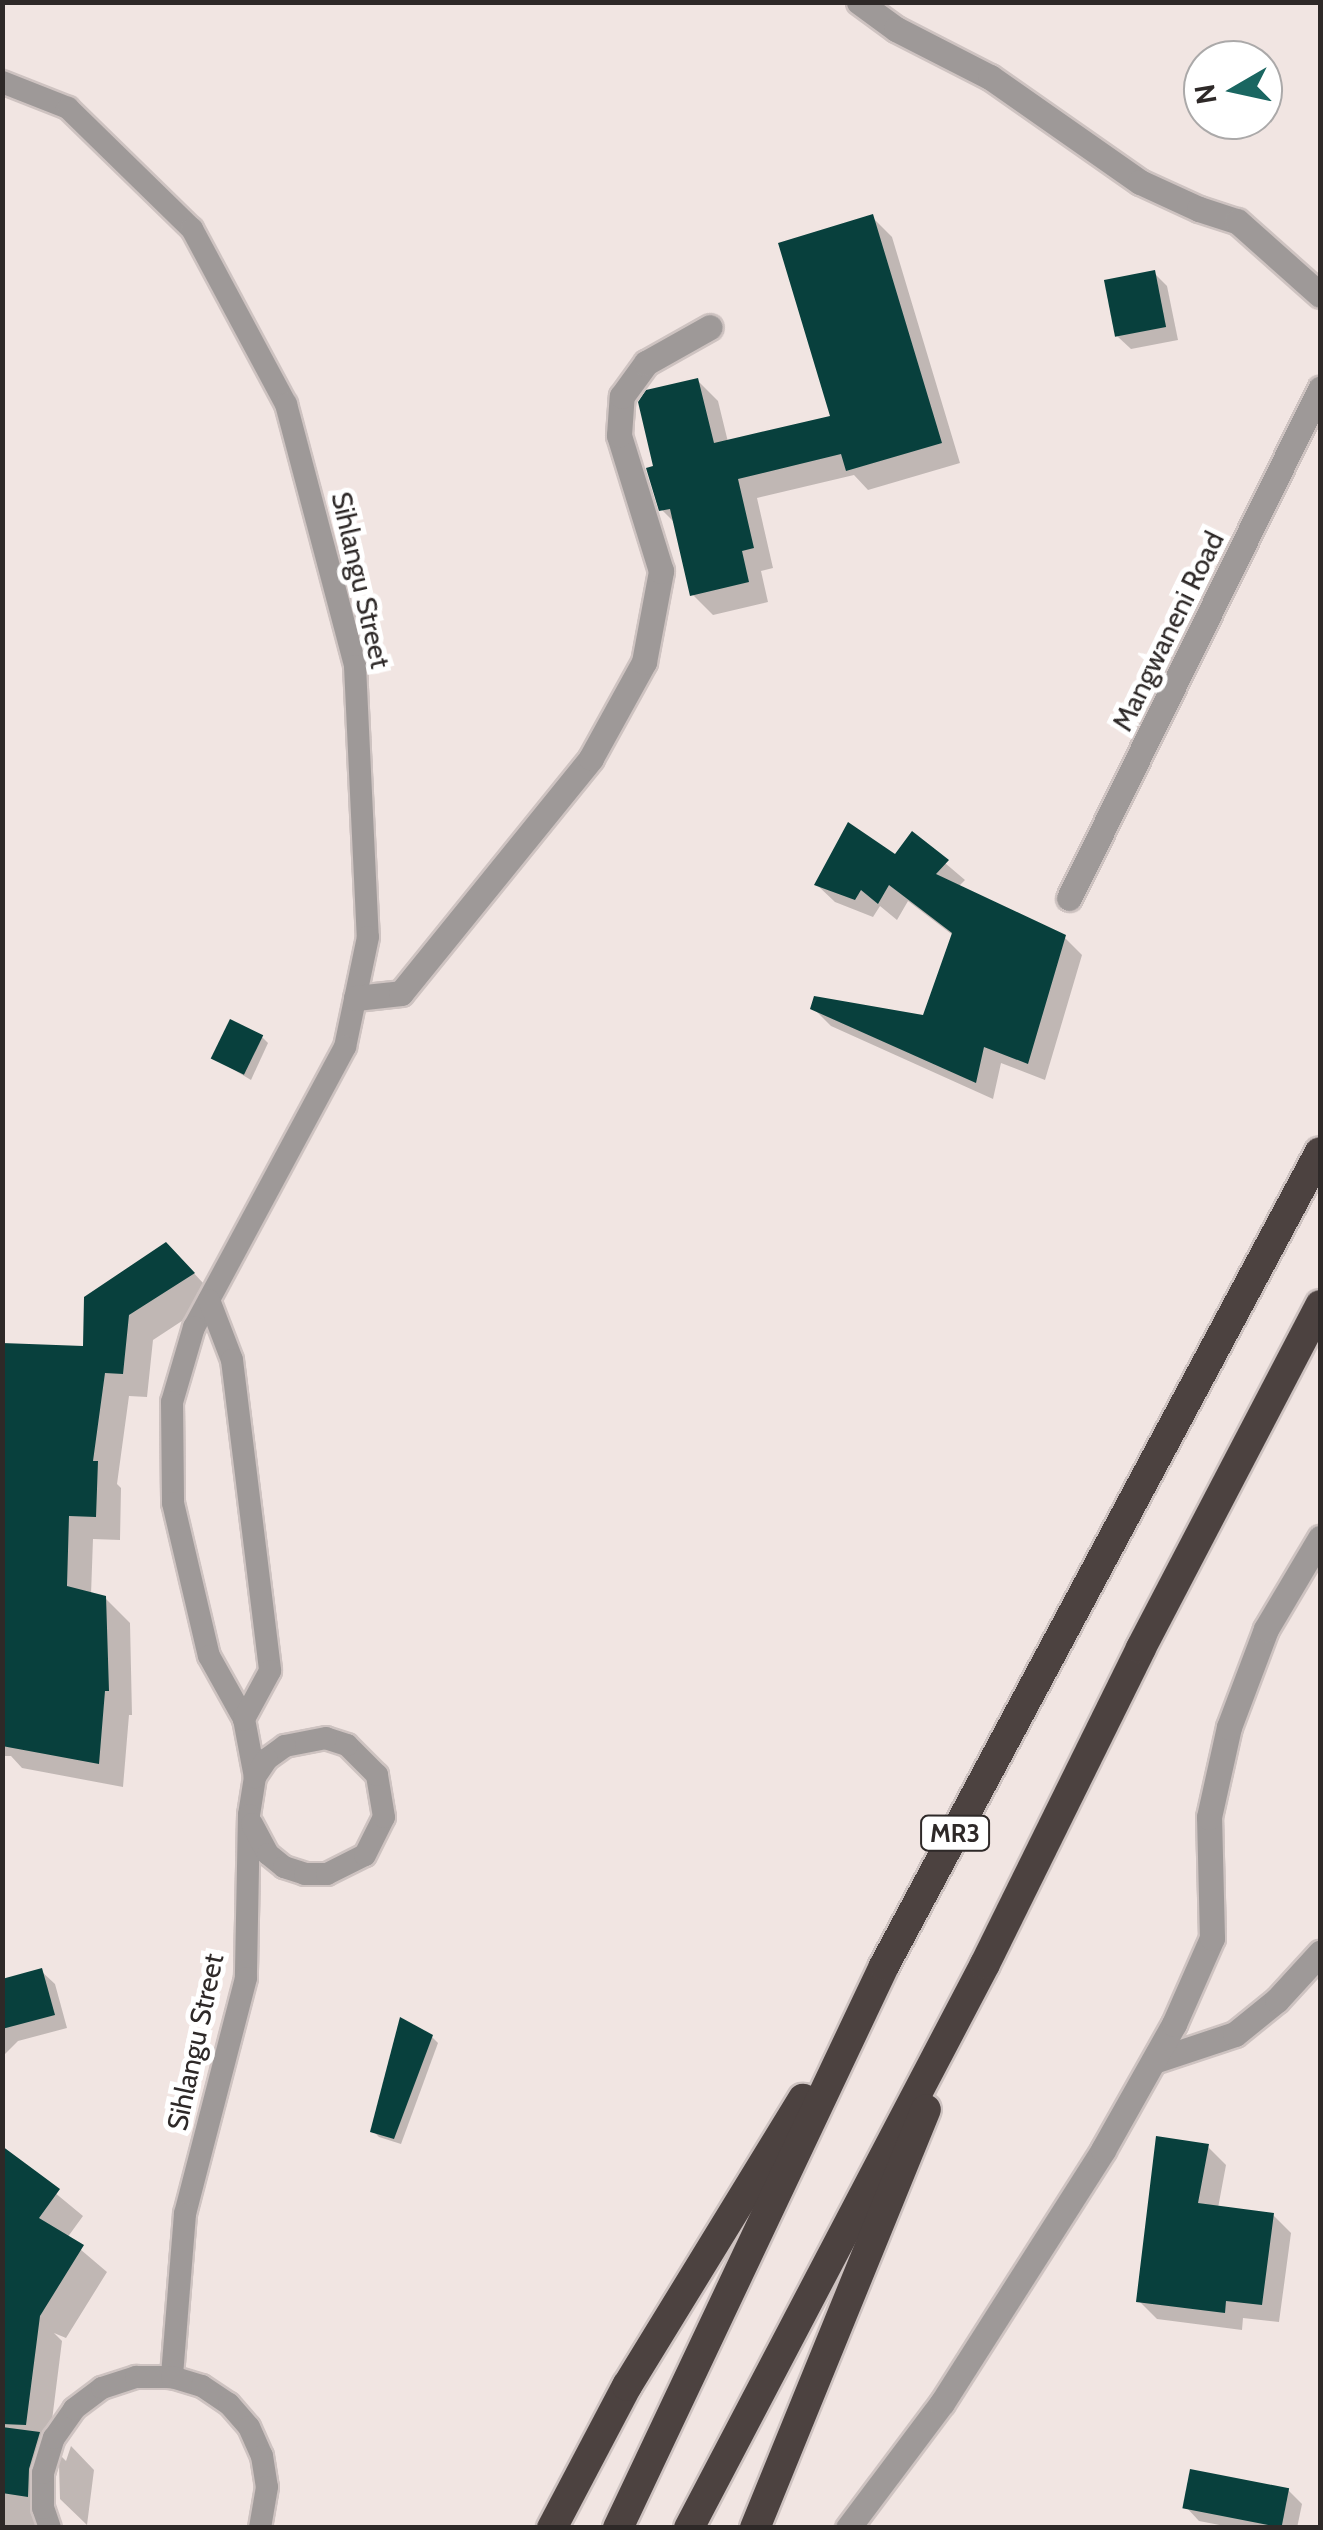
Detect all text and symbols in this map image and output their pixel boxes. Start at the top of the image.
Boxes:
north arrow [1183,40,1283,140]
text: N [1187,82,1224,107]
street label: Sihlangu Street [324,489,398,671]
street label: Mangwaneni Road [1105,526,1231,736]
road number: MR3 [920,1813,990,1853]
street label: Sihlangu Street [160,1951,230,2133]

